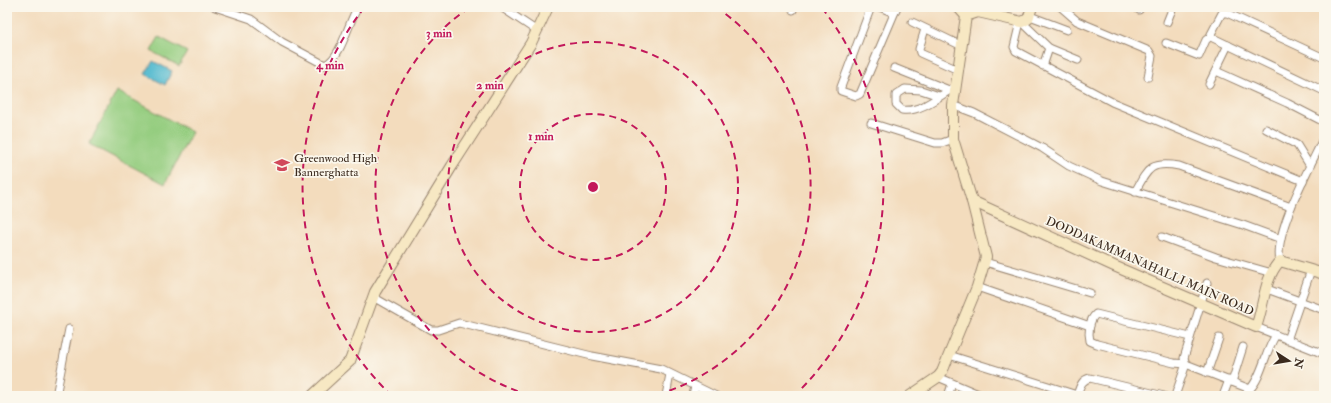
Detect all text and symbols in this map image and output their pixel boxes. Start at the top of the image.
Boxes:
text: 3 min [426,26,453,41]
text: 4 min [315,58,345,73]
text: 2 min [476,78,504,93]
text: 1 min [528,129,555,144]
place label: Greenwood High Bannerghatta [294,151,378,180]
school or university icon: Greenwood High Bannerghatta [273,156,291,174]
centre of rings [586,180,600,194]
street label: DODDAKAMMANAHALLI MAIN ROAD [1043,214,1256,319]
north arrow [1269,341,1309,381]
text: N [1291,356,1306,370]

